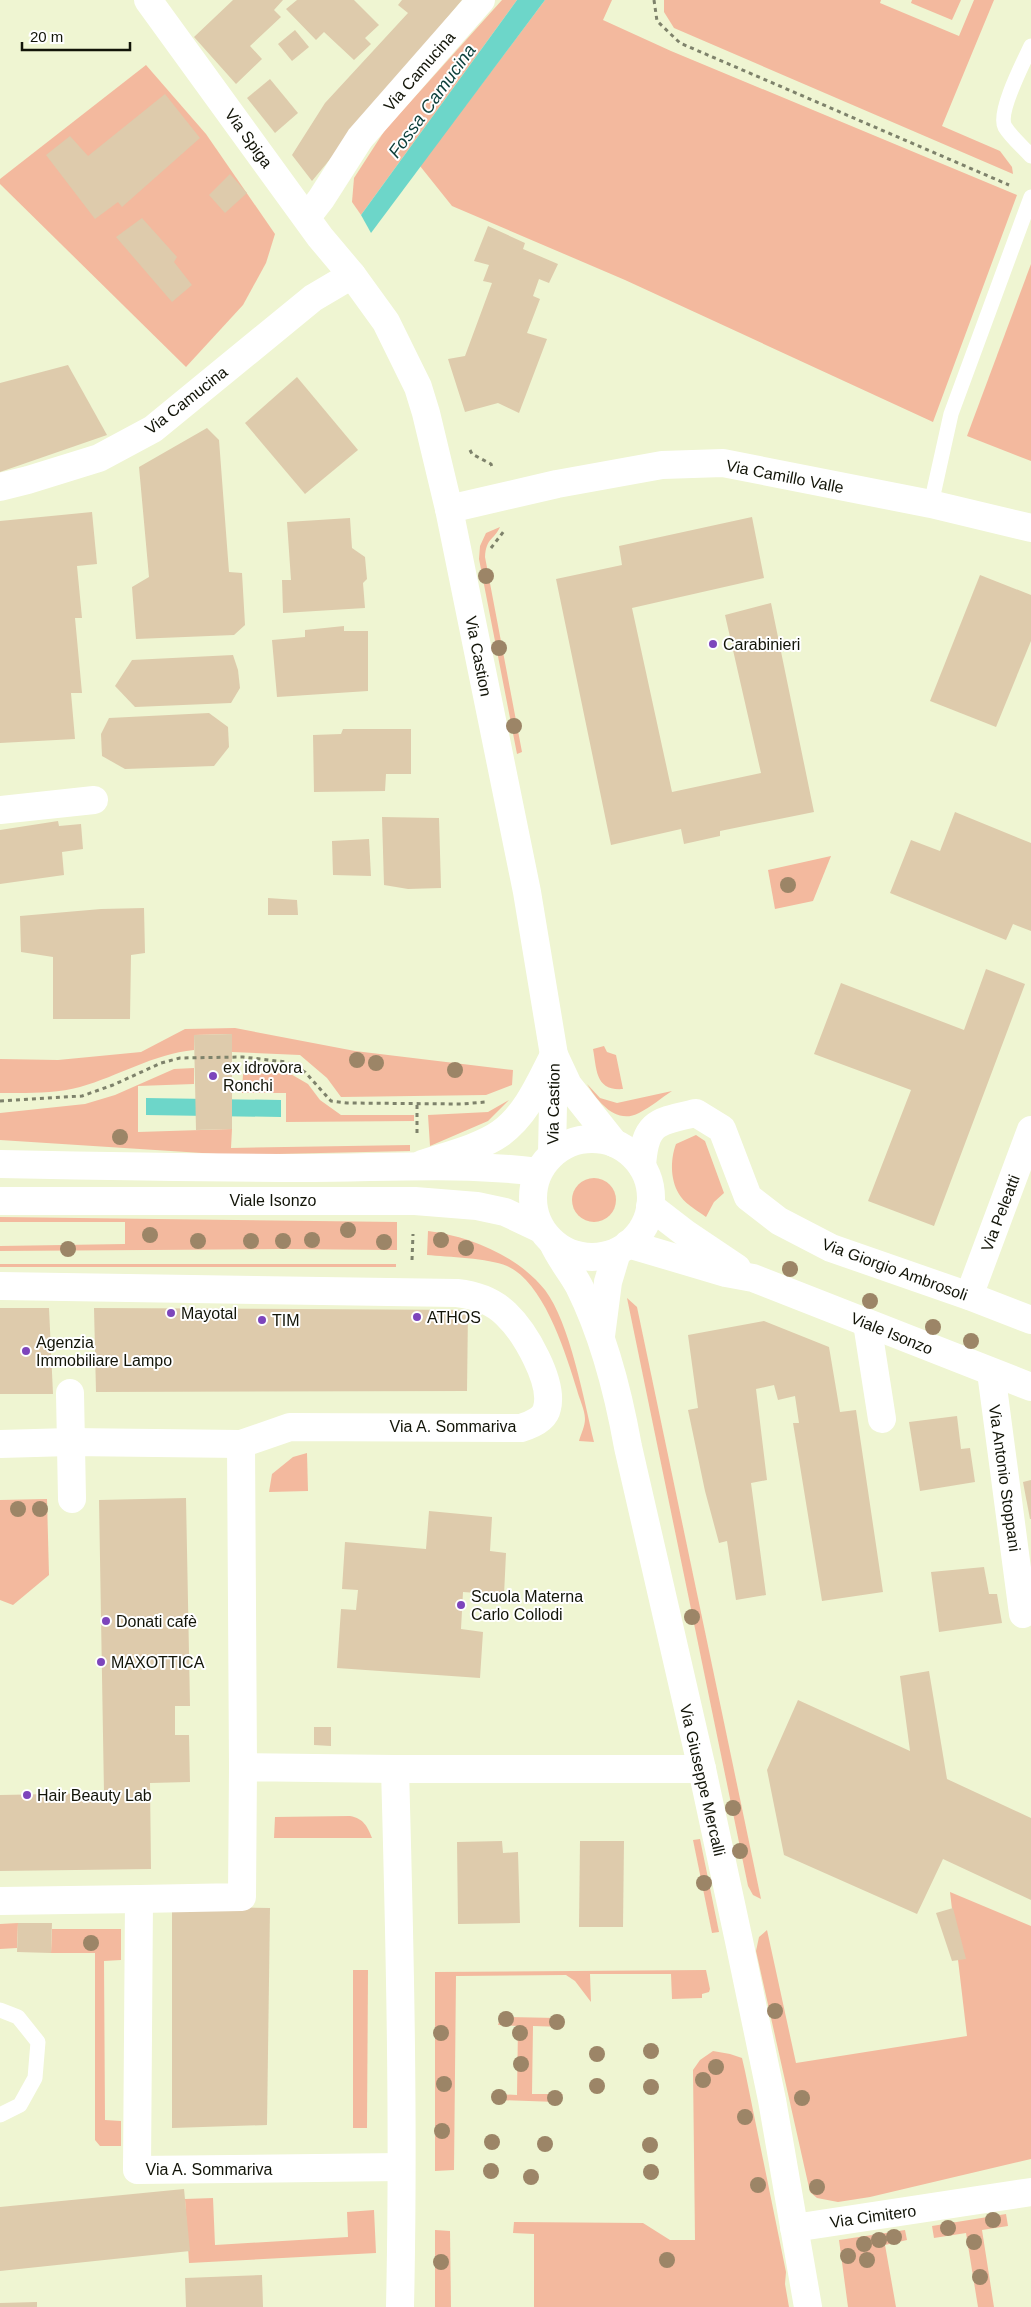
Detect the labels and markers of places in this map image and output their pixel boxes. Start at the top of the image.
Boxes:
place label: Carabinieri [723,636,800,653]
marker: Carabinieri [707,638,719,650]
place label: ex idrovora Ronchi [223,1059,302,1094]
marker: ex idrovora Ronchi [207,1070,219,1082]
place label: Mayotal [181,1305,237,1322]
marker: Mayotal [165,1307,177,1319]
place label: ATHOS [427,1309,481,1326]
marker: ATHOS [411,1311,423,1323]
place label: TIM [272,1312,300,1329]
marker: TIM [256,1314,268,1326]
place label: Agenzia Immobiliare Lampo [36,1334,172,1369]
marker: Agenzia Immobiliare Lampo [20,1345,32,1357]
place label: Scuola Materna Carlo Collodi [471,1588,583,1623]
marker: Scuola Materna Carlo Collodi [455,1599,467,1611]
place label: Donati cafè [116,1613,197,1630]
marker: Donati cafè [100,1615,112,1627]
place label: MAXOTTICA [111,1654,205,1671]
marker: MAXOTTICA [95,1656,107,1668]
place label: Hair Beauty Lab [37,1787,152,1804]
marker: Hair Beauty Lab [21,1789,33,1801]

